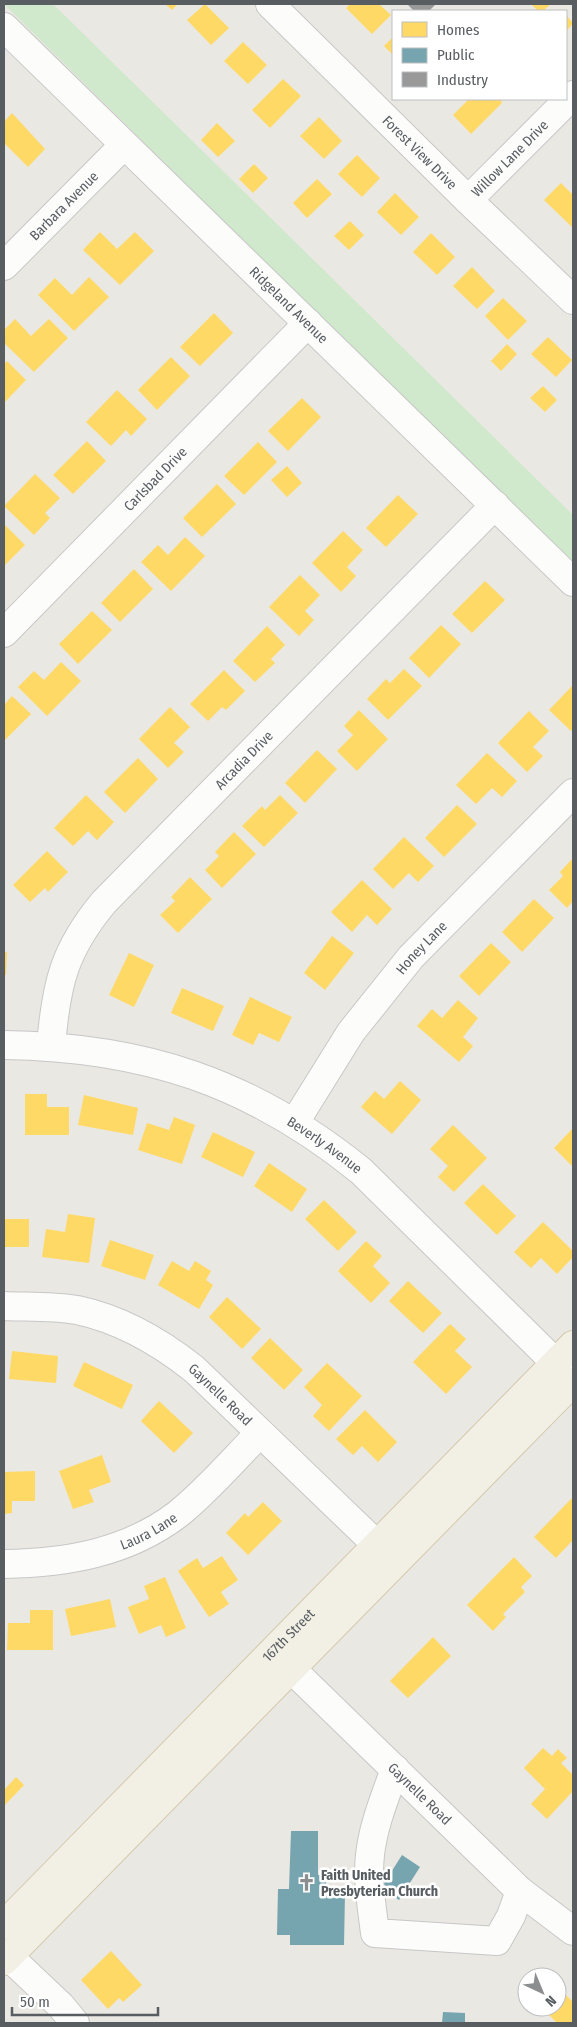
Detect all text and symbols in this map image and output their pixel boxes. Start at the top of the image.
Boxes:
legend [392,10,567,100]
text: Homes [437,21,479,39]
text: Public [437,46,475,64]
text: Industry [437,71,488,89]
street label: Forest View Drive [379,112,461,193]
street label: Willow Lane Drive [468,116,552,200]
street label: Barbara Avenue [26,168,102,244]
street label: Ridgeland Avenue [246,263,332,347]
street label: Carlsbad Drive [120,443,190,514]
street label: Arcadia Drive [211,727,276,793]
street label: Honey Lane [392,917,450,978]
street label: Beverly Avenue [284,1113,366,1177]
street label: Gaynelle Road [185,1360,256,1429]
street label: Laura Lane [118,1509,180,1553]
street label: 167th Street [259,1605,318,1665]
street label: Gaynelle Road [385,1759,455,1828]
place label: Faith United Presbyterian Church [321,1867,438,1900]
church icon: Faith United Presbyterian Church [297,1873,317,1893]
north arrow [517,1967,567,2017]
scale bar [12,1984,159,2016]
text: N [542,1992,560,2010]
text: 50 m [20,1993,50,2011]

